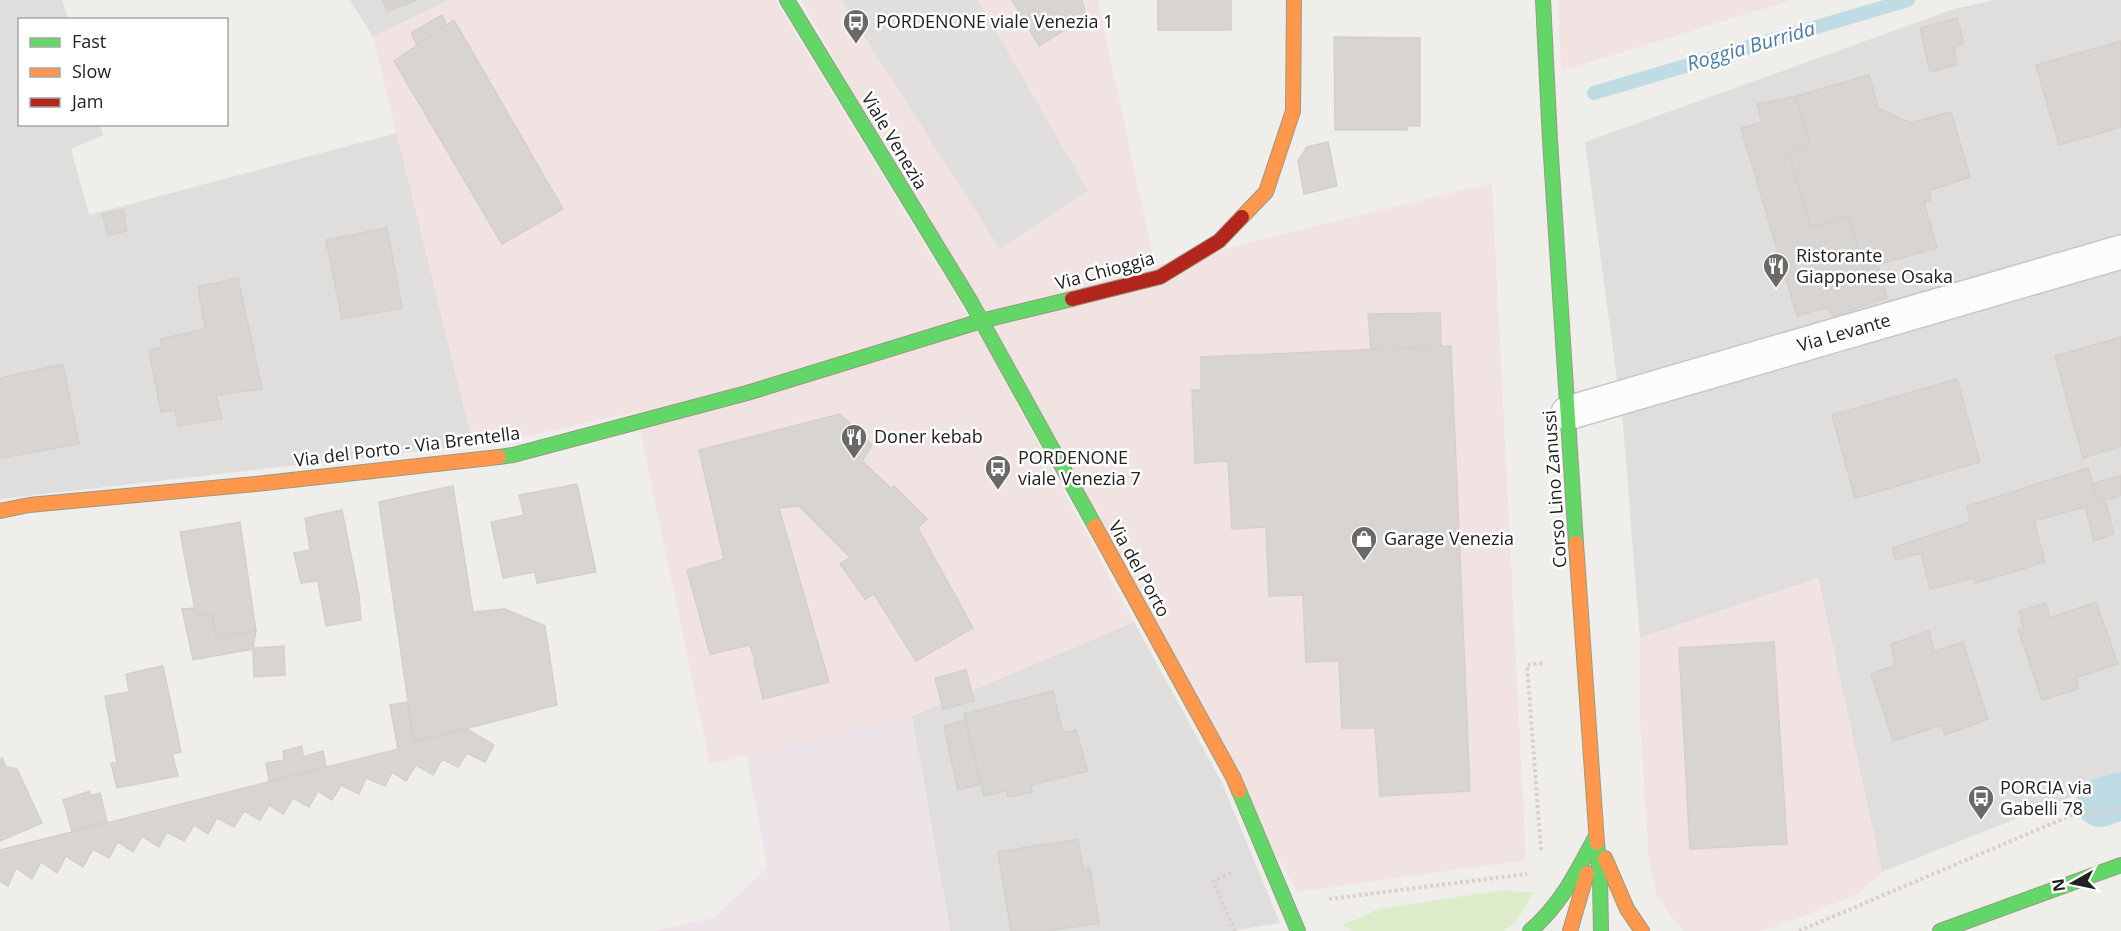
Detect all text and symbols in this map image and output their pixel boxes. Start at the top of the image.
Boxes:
bus stop icon: PORDENONE viale Venezia 1 [841,7,871,45]
place label: PORDENONE viale Venezia 1 [876,9,1114,33]
water label: Roggia Burrida [1684,14,1818,77]
legend [18,18,228,126]
text: Fast [72,29,106,53]
text: Slow [72,59,111,83]
street label: Viale Venezia [856,87,933,194]
text: Jam [70,89,104,113]
place label: Ristorante Giapponese Osaka [1796,243,1953,288]
street label: Via Chioggia [1052,245,1157,295]
restaurant icon: Ristorante Giapponese Osaka [1761,251,1791,289]
street label: Via Levante [1794,307,1893,357]
street label: Corso Lino Zanussi [1537,409,1571,569]
street label: Via del Porto - Via Brentella [293,420,521,472]
restaurant icon: Doner kebab [839,422,869,460]
place label: Doner kebab [874,424,983,448]
place label: PORDENONE viale Venezia 7 [1018,445,1141,490]
bus stop icon: PORDENONE viale Venezia 7 [983,453,1013,491]
street label: Via del Porto [1104,516,1176,621]
shop icon: Garage Venezia [1349,524,1379,562]
place label: Garage Venezia [1384,526,1514,550]
place label: PORCIA via Gabelli 78 [2000,775,2092,820]
bus stop icon: PORCIA via Gabelli 78 [1966,783,1996,821]
north arrow [2043,853,2103,913]
text: N [2046,877,2070,893]

